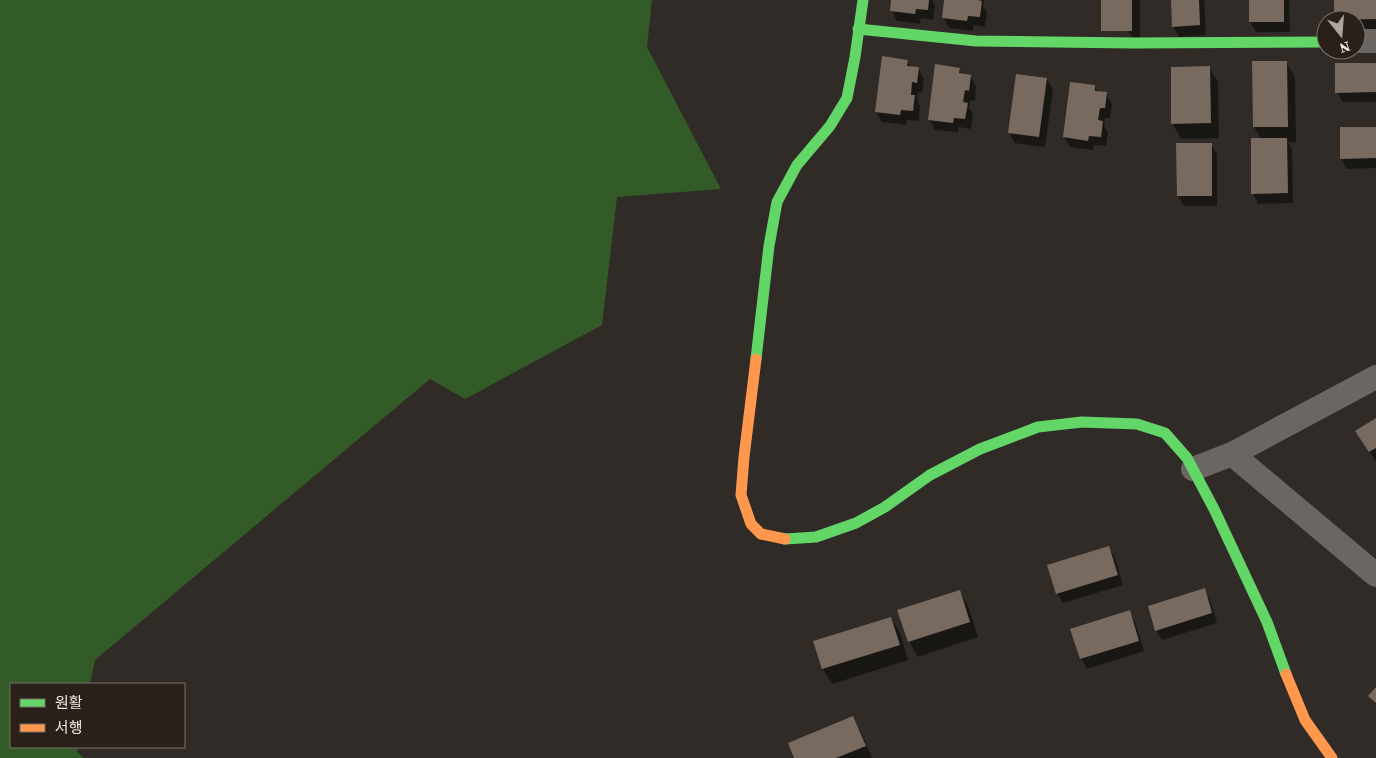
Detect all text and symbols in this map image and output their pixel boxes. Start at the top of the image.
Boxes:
north arrow [1316,10,1366,60]
text: N [1337,36,1353,58]
legend [10,683,185,748]
text: 원활 [55,692,83,713]
text: 서행 [55,717,83,738]

